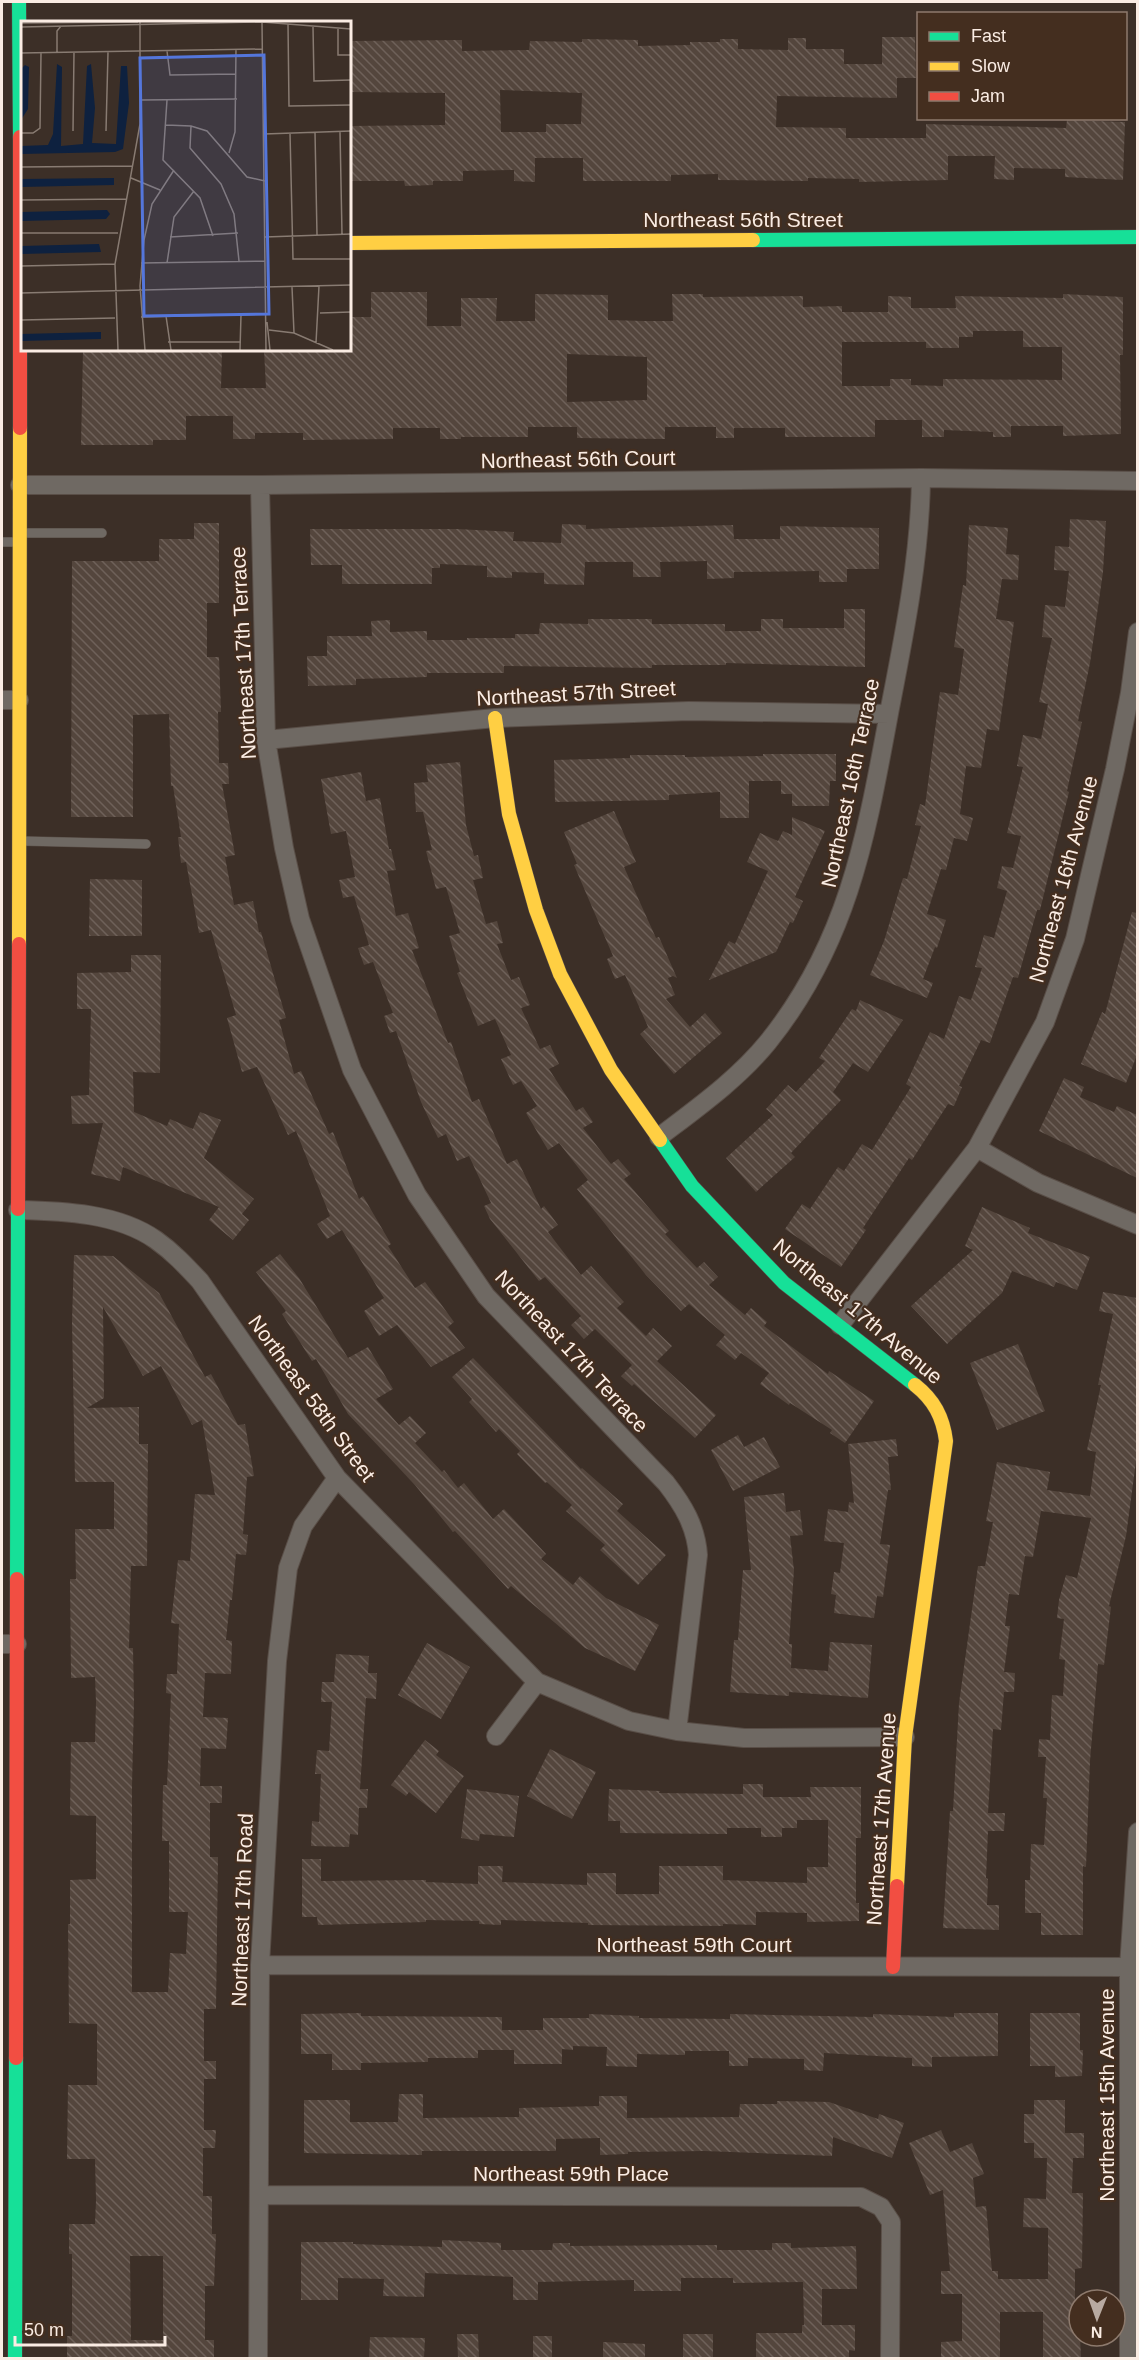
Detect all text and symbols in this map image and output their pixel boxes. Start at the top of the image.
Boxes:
legend [917,12,1127,120]
inset map [21,21,351,351]
text: Fast [971,26,1006,46]
text: Slow [971,56,1011,76]
text: Jam [971,86,1005,106]
street label: Northeast 56th Street [643,208,843,231]
street label: Northeast 56th Court [480,446,676,472]
street label: Northeast 17th Terrace [226,546,260,760]
street label: Northeast 57th Street [476,676,676,710]
street label: Northeast 16th Terrace [817,676,883,890]
street label: Northeast 16th Avenue [1024,773,1102,985]
street label: Northeast 17th Avenue [769,1234,947,1388]
street label: Northeast 17th Terrace [491,1265,653,1437]
street label: Northeast 58th Street [244,1310,380,1486]
street label: Northeast 17th Avenue [862,1712,900,1926]
street label: Northeast 17th Road [227,1813,257,2007]
street label: Northeast 59th Court [597,1933,792,1956]
street label: Northeast 15th Avenue [1095,1988,1118,2202]
street label: Northeast 59th Place [473,2162,669,2185]
north arrow [1067,2288,1127,2348]
scale bar [15,2309,165,2347]
text: 50 m [24,2320,64,2340]
text: N [1091,2324,1103,2341]

